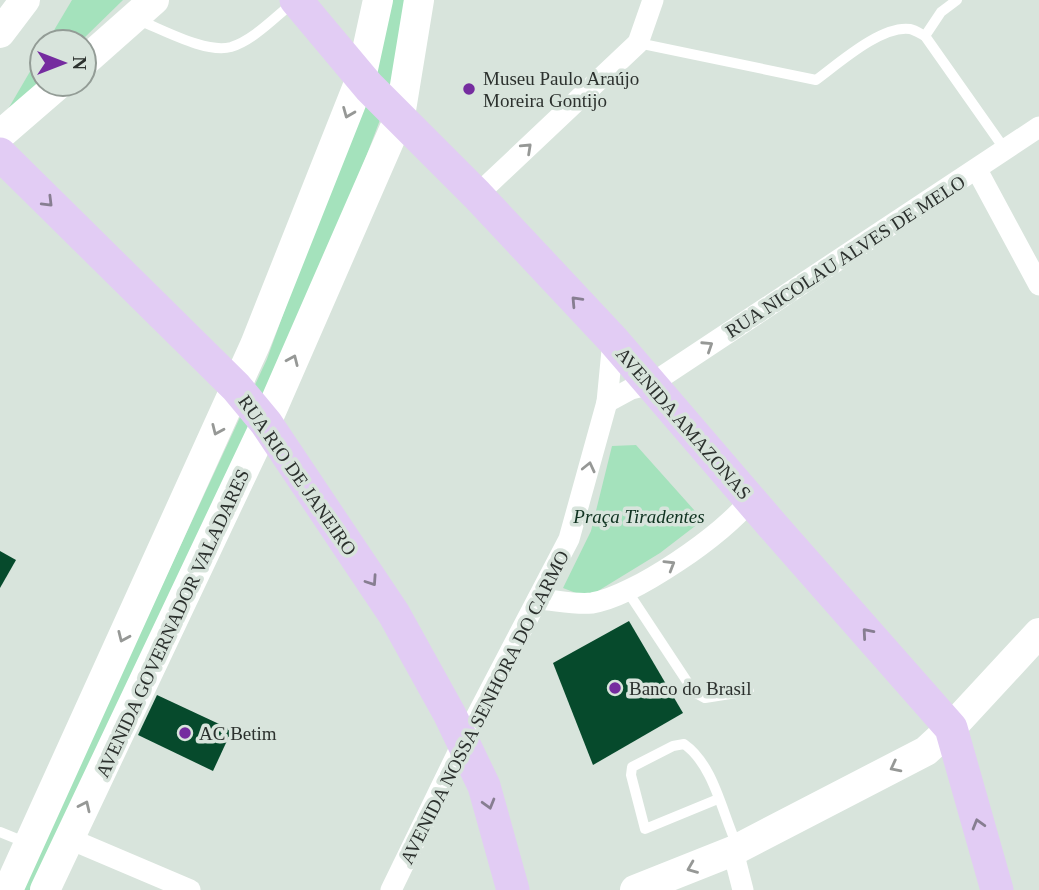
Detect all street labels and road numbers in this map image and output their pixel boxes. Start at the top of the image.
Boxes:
street label: RUA NICOLAU ALVES DE MELO [722,171,969,342]
street label: AVENIDA AMAZONAS [612,343,755,504]
street label: RUA RIO DE JANEIRO [234,391,361,559]
street label: AVENIDA GOVERNADOR VALADARES [92,466,253,781]
street label: AVENIDA NOSSA SENHORA DO CARMO [396,547,573,868]

